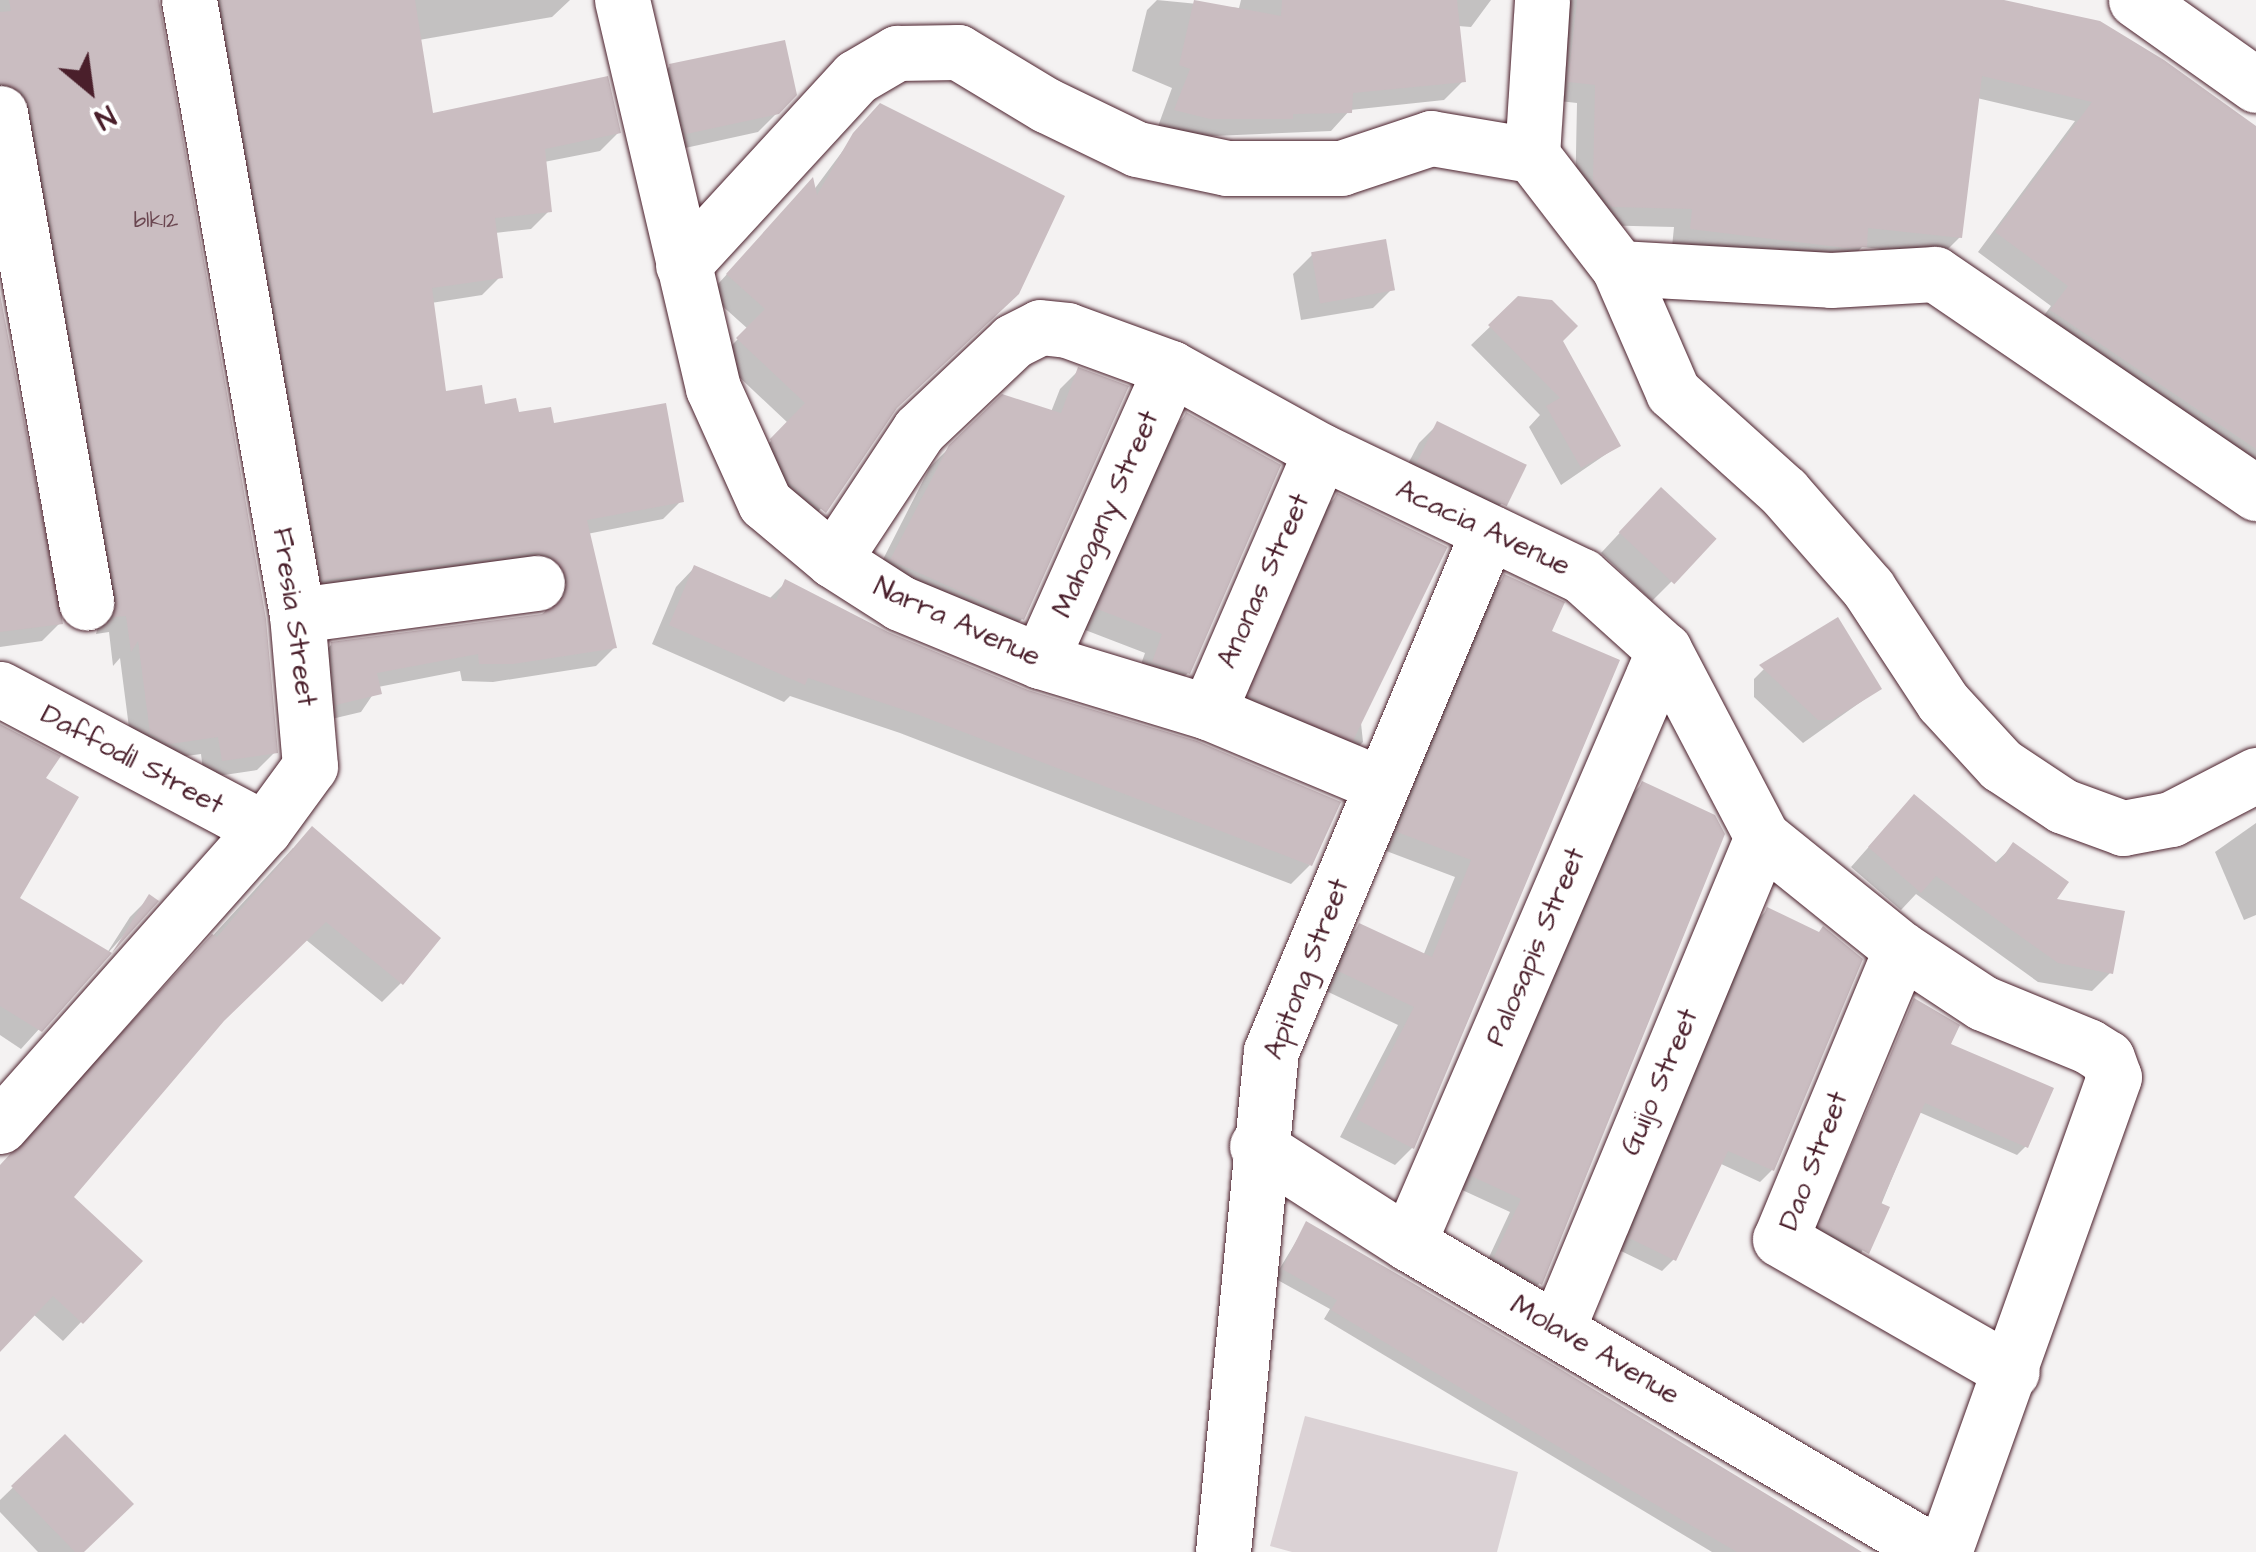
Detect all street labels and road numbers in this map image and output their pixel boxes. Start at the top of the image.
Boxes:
street label: Mahogany Street [1045,405,1167,623]
street label: Acacia Avenue [1391,473,1575,583]
street label: Anonas Street [1211,488,1317,674]
street label: Fresia Street [265,525,323,709]
street label: Narra Avenue [868,570,1046,674]
street label: Daffodil Street [35,698,229,822]
street label: Palosapis Street [1479,843,1593,1051]
street label: Apitong Street [1257,874,1357,1064]
street label: Guijo Street [1614,1004,1706,1160]
street label: Dao Street [1772,1087,1856,1235]
street label: Molave Avenue [1505,1288,1685,1412]

